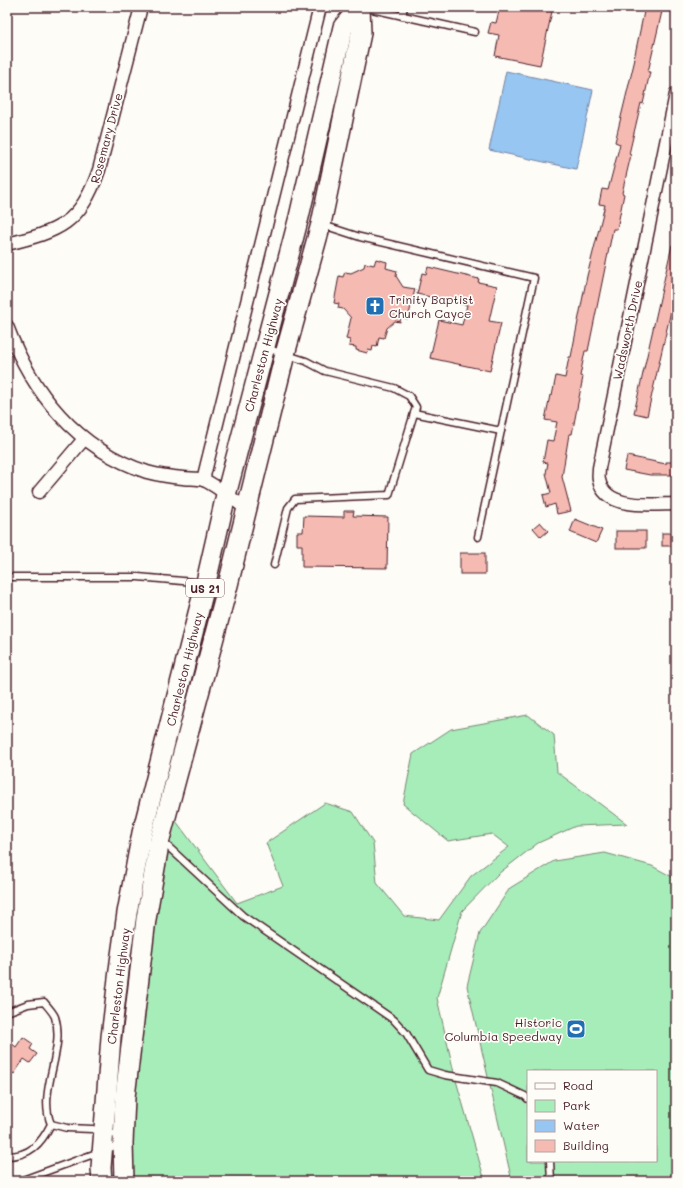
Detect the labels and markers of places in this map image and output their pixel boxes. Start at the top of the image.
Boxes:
place label: Trinity Baptist Church Cayce [389,291,473,321]
church icon: Trinity Baptist Church Cayce [364,295,386,317]
place label: Historic Columbia Speedway [445,1014,562,1044]
sports icon: Historic Columbia Speedway [565,1018,587,1040]

